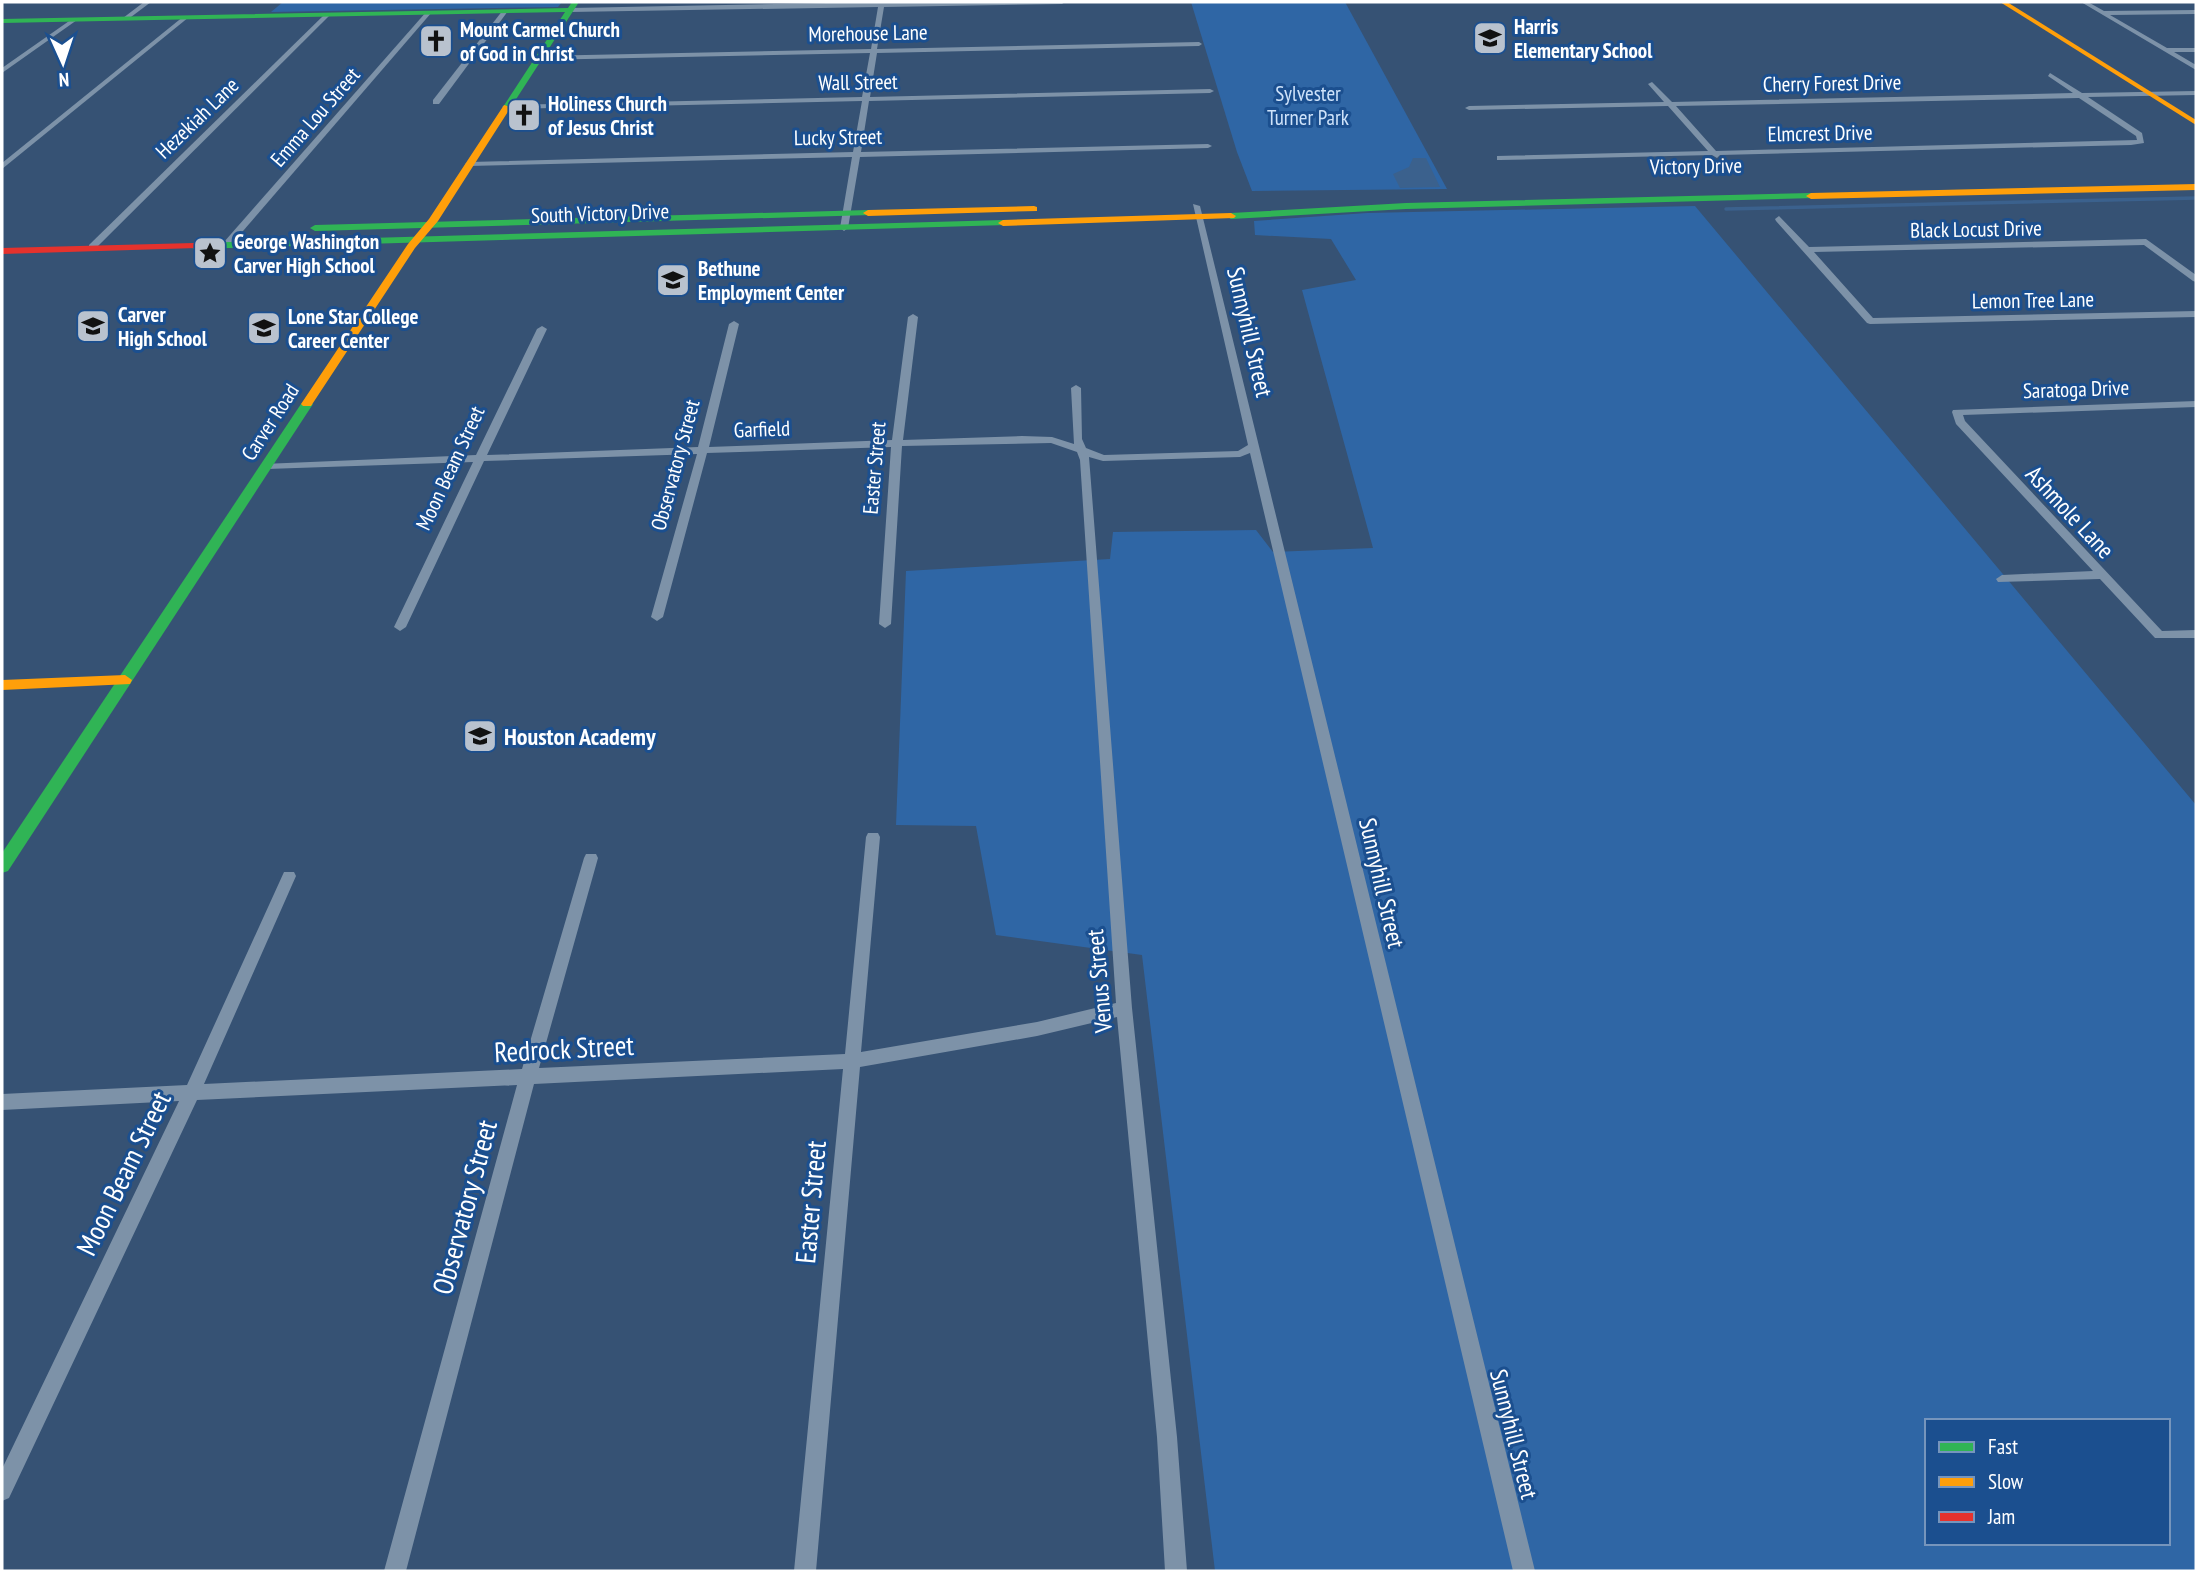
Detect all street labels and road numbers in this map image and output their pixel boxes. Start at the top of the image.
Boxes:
street label: Morehouse Lane [808,18,928,48]
street label: Emma Lou Street [264,62,366,172]
street label: Wall Street [818,68,898,96]
street label: Cherry Forest Drive [1763,68,1901,98]
street label: Hezekiah Lane [150,72,244,164]
street label: Elmcrest Drive [1767,119,1873,147]
street label: Lucky Street [794,123,883,151]
street label: Victory Drive [1649,152,1742,180]
street label: South Victory Drive [530,197,670,229]
street label: Black Locust Drive [1910,214,2042,244]
street label: Sunnyhill Street [1220,264,1280,400]
street label: Lemon Tree Lane [1972,285,2094,315]
street label: Saratoga Drive [2022,374,2130,404]
street label: Carver Road [235,378,305,466]
street label: Observatory Street [645,396,705,533]
street label: Moon Beam Street [410,401,491,534]
street label: Garfield [733,415,791,443]
street label: Easter Street [857,421,891,515]
street label: Ashmole Lane [2019,459,2121,565]
street label: Sunnyhill Street [1352,815,1412,951]
street label: Venus Street [1079,928,1119,1035]
street label: Redrock Street [493,1026,635,1070]
street label: Moon Beam Street [67,1084,179,1261]
street label: Observatory Street [423,1115,505,1298]
street label: Easter Street [786,1139,834,1265]
street label: Sunnyhill Street [1483,1366,1545,1502]

